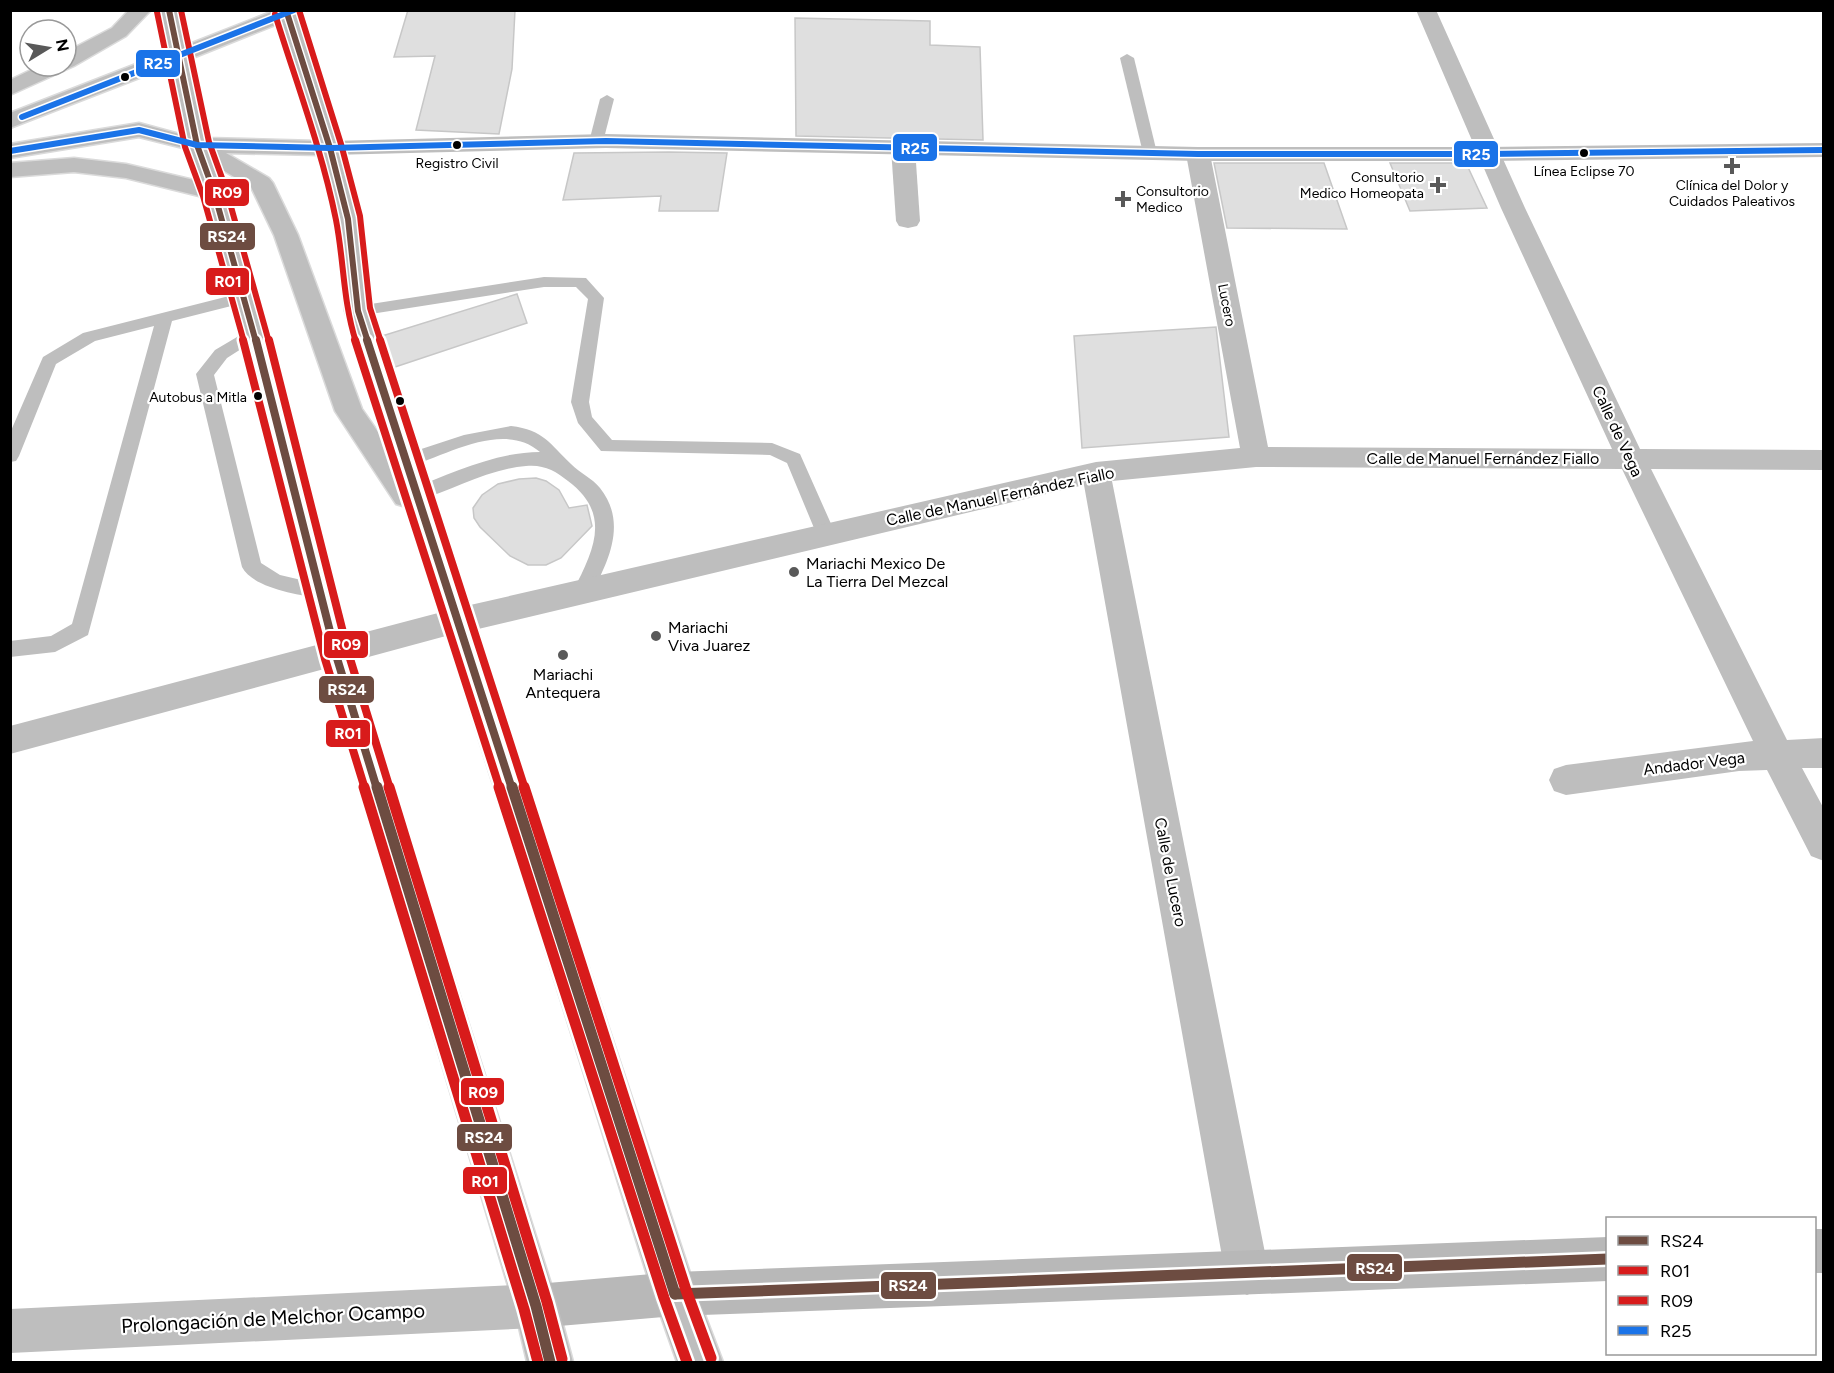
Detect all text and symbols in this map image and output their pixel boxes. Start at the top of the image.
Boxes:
north arrow [18,18,78,78]
text: N [52,37,73,53]
line badge: R25 [135,49,181,78]
text: R25 [144,54,172,73]
unlabelled marker [119,71,131,83]
line badge: R25 [892,133,938,162]
marker: Registro Civil [451,139,463,151]
text: R25 [901,139,929,158]
line badge: R25 [1453,140,1499,168]
text: R25 [1462,145,1490,164]
marker: Línea Eclipse 70 [1578,147,1590,159]
place label: Registro Civil [416,155,498,172]
marker: Clínica del Dolor y Cuidados Paleativos [1723,157,1741,175]
place label: Línea Eclipse 70 [1533,163,1635,180]
place label: Consultorio Medico Homeopata [1300,169,1424,202]
marker: Consultorio Medico Homeopata [1429,176,1447,194]
place label: Clínica del Dolor y Cuidados Paleativos [1669,177,1795,210]
line badge: R09 [204,178,250,207]
text: R09 [212,183,242,202]
place label: Consultorio Medico [1136,183,1209,216]
marker: Consultorio Medico [1114,190,1132,208]
line badge: RS24 [199,222,256,251]
text: RS24 [207,227,247,246]
line badge: R01 [205,267,250,296]
text: R01 [214,272,242,291]
street label: Lucero [1214,282,1239,328]
street label: Calle de Vega [1588,383,1647,480]
place label: Autobus a Mitla [149,389,247,406]
marker: Autobus a Mitla [252,390,264,402]
unlabelled marker [394,395,406,407]
street label: Calle de Manuel Fernández Fiallo [1367,449,1599,468]
street label: Calle de Manuel Fernández Fiallo [884,463,1116,530]
place label: Mariachi Mexico De La Tierra Del Mezcal [806,554,948,591]
marker: Mariachi Mexico De La Tierra Del Mezcal [787,565,801,579]
place label: Mariachi Viva Juarez [668,618,751,655]
marker: Mariachi Viva Juarez [649,629,663,643]
line badge: R09 [323,630,369,659]
text: R09 [331,635,361,654]
marker: Mariachi Antequera [556,648,570,662]
place label: Mariachi Antequera [526,665,600,702]
line badge: RS24 [318,675,375,704]
text: RS24 [327,680,367,699]
line badge: R01 [325,719,371,748]
text: R01 [334,724,362,743]
street label: Andador Vega [1642,748,1746,779]
street label: Calle de Lucero [1151,816,1190,928]
line badge: R09 [460,1077,505,1106]
text: R09 [468,1083,498,1102]
line badge: RS24 [456,1123,513,1152]
text: RS24 [464,1128,504,1147]
line badge: R01 [462,1166,508,1195]
text: R01 [471,1172,499,1191]
legend [1606,1217,1816,1355]
text: RS24 [1660,1230,1704,1252]
line badge: RS24 [1346,1253,1403,1282]
text: RS24 [1355,1259,1395,1278]
text: R01 [1660,1260,1690,1282]
line badge: RS24 [880,1271,937,1300]
text: RS24 [888,1276,928,1295]
text: R09 [1660,1290,1693,1312]
street label: Prolongación de Melchor Ocampo [120,1298,426,1338]
text: R25 [1660,1320,1692,1342]

